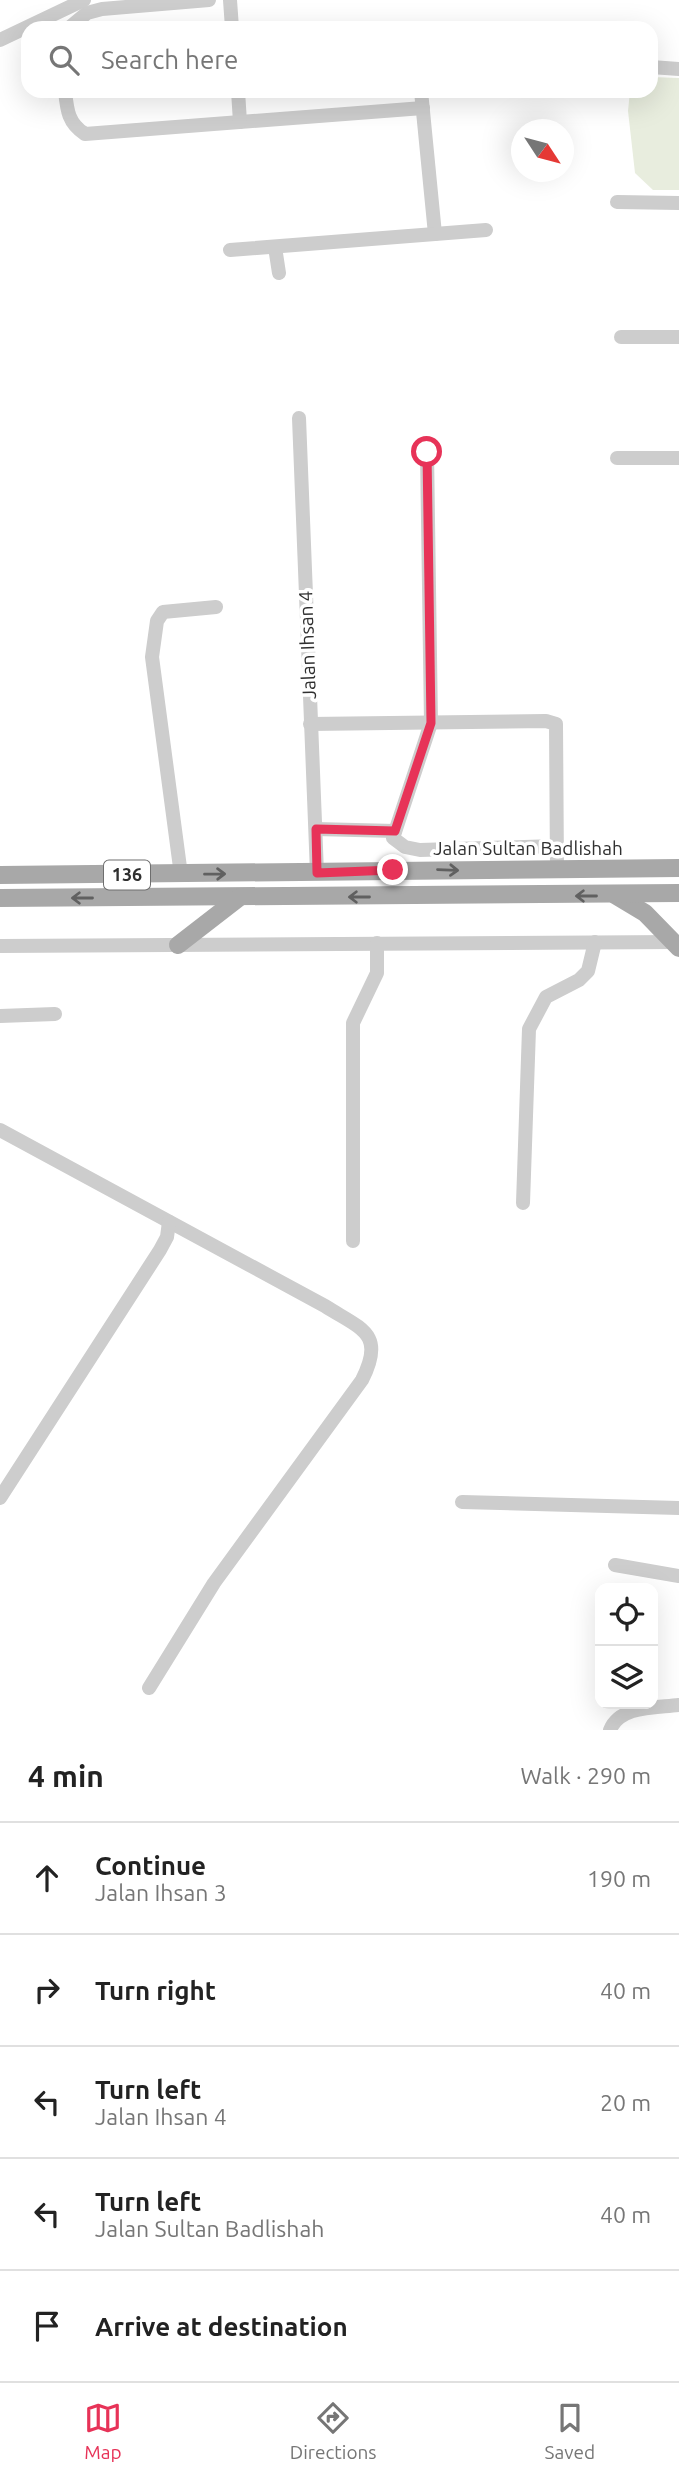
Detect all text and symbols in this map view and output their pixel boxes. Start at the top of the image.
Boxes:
search box [21,21,658,98]
icon: search [45,41,83,79]
text: Search here [101,45,238,74]
north arrow [511,119,574,182]
route start [411,436,442,467]
street label: Jalan Ihsan 4 [294,590,320,700]
street label: Jalan Sultan Badlishah [433,837,623,859]
route end [377,854,408,885]
road number: 136 [104,860,150,890]
one-way arrow [436,864,459,877]
one-way arrow [203,867,226,881]
one-way arrow [575,889,598,903]
one-way arrow [348,890,371,904]
one-way arrow [71,891,94,905]
map controls [595,1583,658,1709]
button: locate [595,1583,658,1646]
button: layers [595,1646,658,1709]
text: 4 min [28,1759,104,1793]
text: Walk · 290 m [520,1763,651,1788]
text: Continue [95,1851,206,1880]
icon: ahead [28,1859,66,1897]
text: 190 m [587,1866,651,1891]
text: Jalan Ihsan 3 [95,1880,227,1905]
icon: right [28,1971,66,2009]
text: Turn right [95,1976,216,2005]
text: 40 m [600,1978,651,2003]
text: Turn left [95,2075,201,2104]
icon: left [28,2083,66,2121]
text: 20 m [600,2090,651,2115]
text: Jalan Ihsan 4 [95,2104,227,2129]
text: Turn left [95,2187,201,2216]
icon: left [28,2195,66,2233]
text: 40 m [600,2202,651,2227]
text: Jalan Sultan Badlishah [95,2216,324,2241]
icon: arrive [28,2307,66,2345]
text: Arrive at destination [95,2312,348,2341]
tab: Map [84,2399,122,2463]
tab: Directions [290,2399,377,2463]
tab: Saved [544,2399,595,2463]

